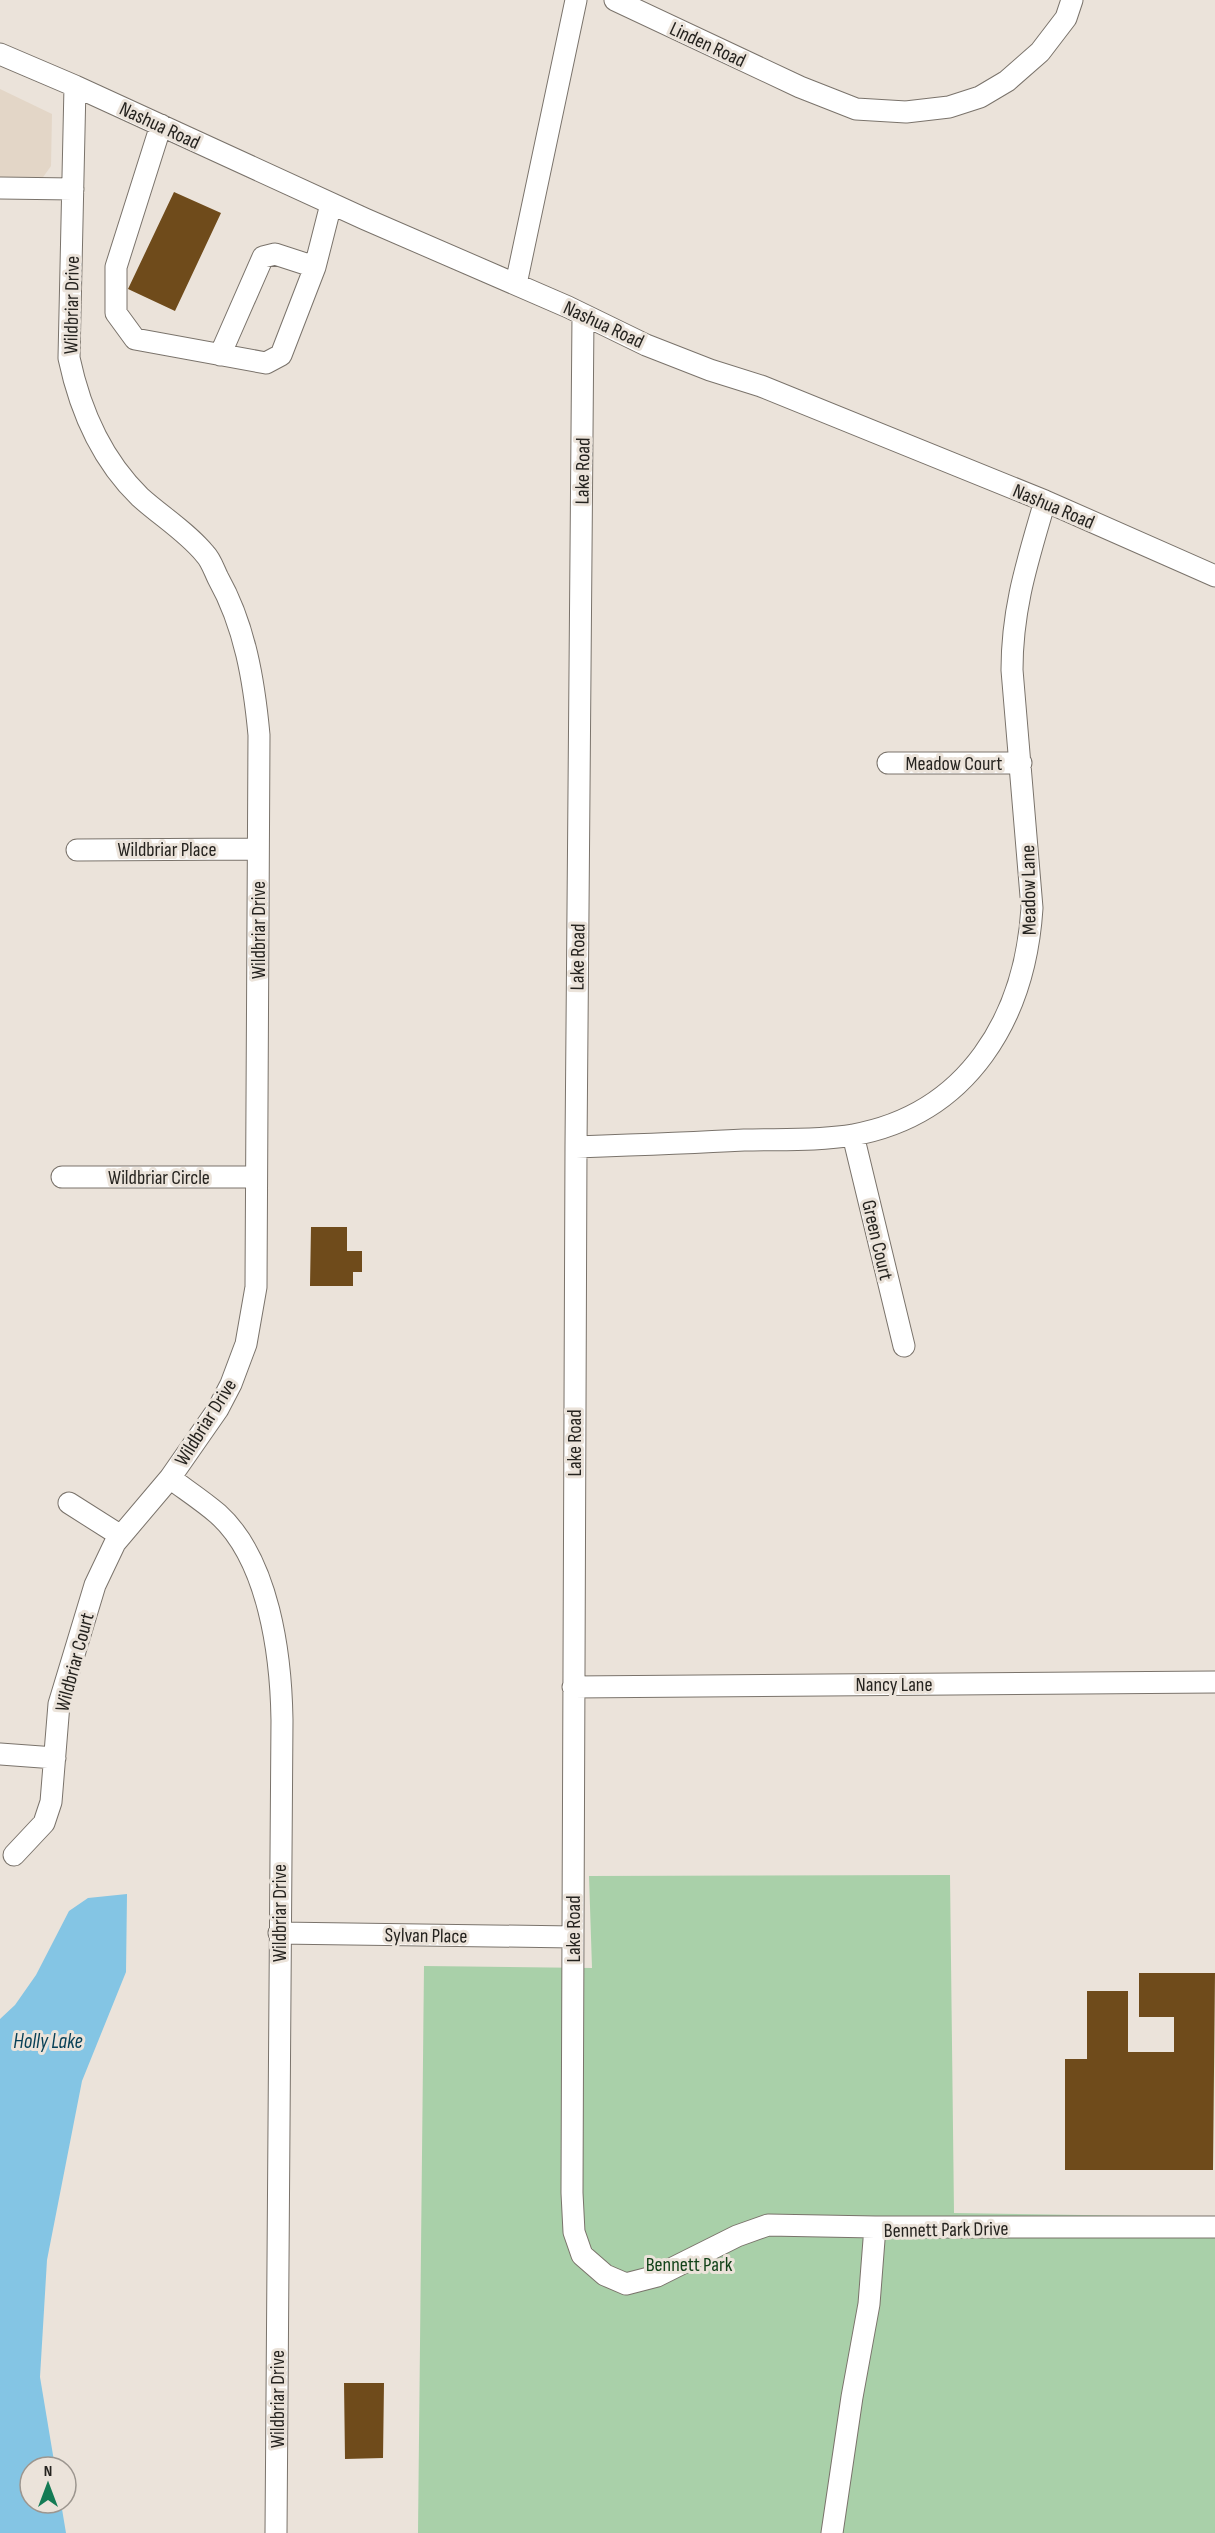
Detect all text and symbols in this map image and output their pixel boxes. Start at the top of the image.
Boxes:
street label: Linden Road [666,17,749,73]
street label: Nashua Road [115,97,204,155]
street label: Wildbriar Drive [59,256,85,354]
street label: Nashua Road [559,296,648,354]
street label: Lake Road [570,437,596,505]
street label: Nashua Road [1009,479,1098,535]
street label: Meadow Court [906,752,1002,776]
street label: Wildbriar Place [118,838,217,862]
street label: Meadow Lane [1016,845,1042,935]
street label: Wildbriar Drive [247,881,271,979]
street label: Lake Road [565,923,591,991]
street label: Wildbriar Circle [108,1166,210,1190]
street label: Green Court [856,1198,898,1283]
street label: Wildbriar Drive [170,1375,242,1470]
street label: Lake Road [563,1410,587,1476]
street label: Wildbriar Court [50,1610,100,1714]
street label: Nancy Lane [856,1673,932,1697]
street label: Wildbriar Drive [268,1864,292,1962]
street label: Lake Road [562,1896,586,1962]
street label: Sylvan Place [384,1923,468,1949]
water label: Holly Lake [13,2029,83,2054]
street label: Bennett Park Drive [883,2217,1009,2243]
park label: Bennett Park [646,2253,733,2277]
street label: Wildbriar Drive [266,2350,290,2448]
north arrow [18,2455,78,2515]
text: N [44,2462,52,2481]

